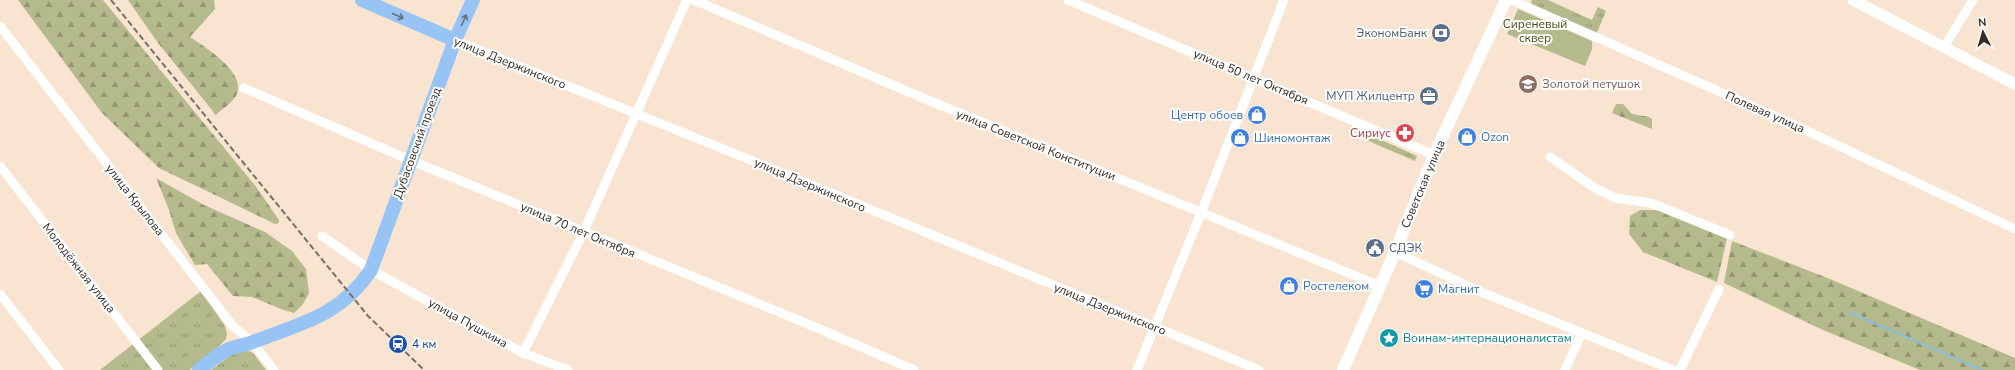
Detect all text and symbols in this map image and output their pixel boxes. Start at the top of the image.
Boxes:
one-way arrow [391,12,403,20]
north arrow [1963,12,2003,52]
one-way arrow [461,15,468,27]
text: N [1977,15,1987,30]
park label: Сиреневый сквер [1503,16,1567,46]
bank icon: ЭкономБанк [1430,22,1452,44]
place label: ЭкономБанк [1356,25,1428,41]
street label: улица Дзержинского [451,33,569,93]
street label: улица 50 лет Октября [1191,46,1311,108]
school or university icon: Золотой петушок [1517,73,1539,95]
place label: Золотой петушок [1542,76,1641,92]
street label: Дубасовский проезд [389,85,445,201]
office icon: МУП Жилцентр [1418,85,1440,107]
street label: Полевая улица [1723,87,1807,137]
place label: МУП Жилцентр [1326,88,1415,104]
shop icon: Центр обоев [1246,104,1268,126]
street label: улица Советской Конституции [954,106,1118,184]
place label: Центр обоев [1171,107,1243,123]
pharmacy icon: Сириус [1394,122,1416,144]
place label: Сириус [1350,125,1391,141]
shop icon: Ozon [1456,126,1478,148]
shop icon: Шиномонтаж [1229,127,1251,149]
place label: Ozon [1481,129,1509,145]
place label: Шиномонтаж [1254,130,1331,146]
street label: Советская улица [1397,137,1449,231]
street label: улица Дзержинского [752,154,868,216]
street label: улица Крылова [102,161,168,239]
street label: улица 70 лет Октября [518,199,638,261]
street label: Молодёжная улица [39,220,119,316]
public building icon: СДЭК [1364,237,1386,259]
place label: СДЭК [1389,240,1422,256]
shop icon: Ростелеком [1278,275,1300,297]
place label: Ростелеком [1303,278,1369,294]
supermarket icon: Магнит [1413,278,1435,300]
street label: улица Дзержинского [1051,279,1169,339]
place label: Магнит [1438,281,1480,297]
street label: улица Пушкина [425,295,511,351]
place icon: Воинам-интернационалистам [1378,327,1400,349]
place label: Воинам-интернационалистам [1403,330,1572,346]
station icon: 4 км [387,333,409,355]
place label: 4 км [412,336,437,352]

